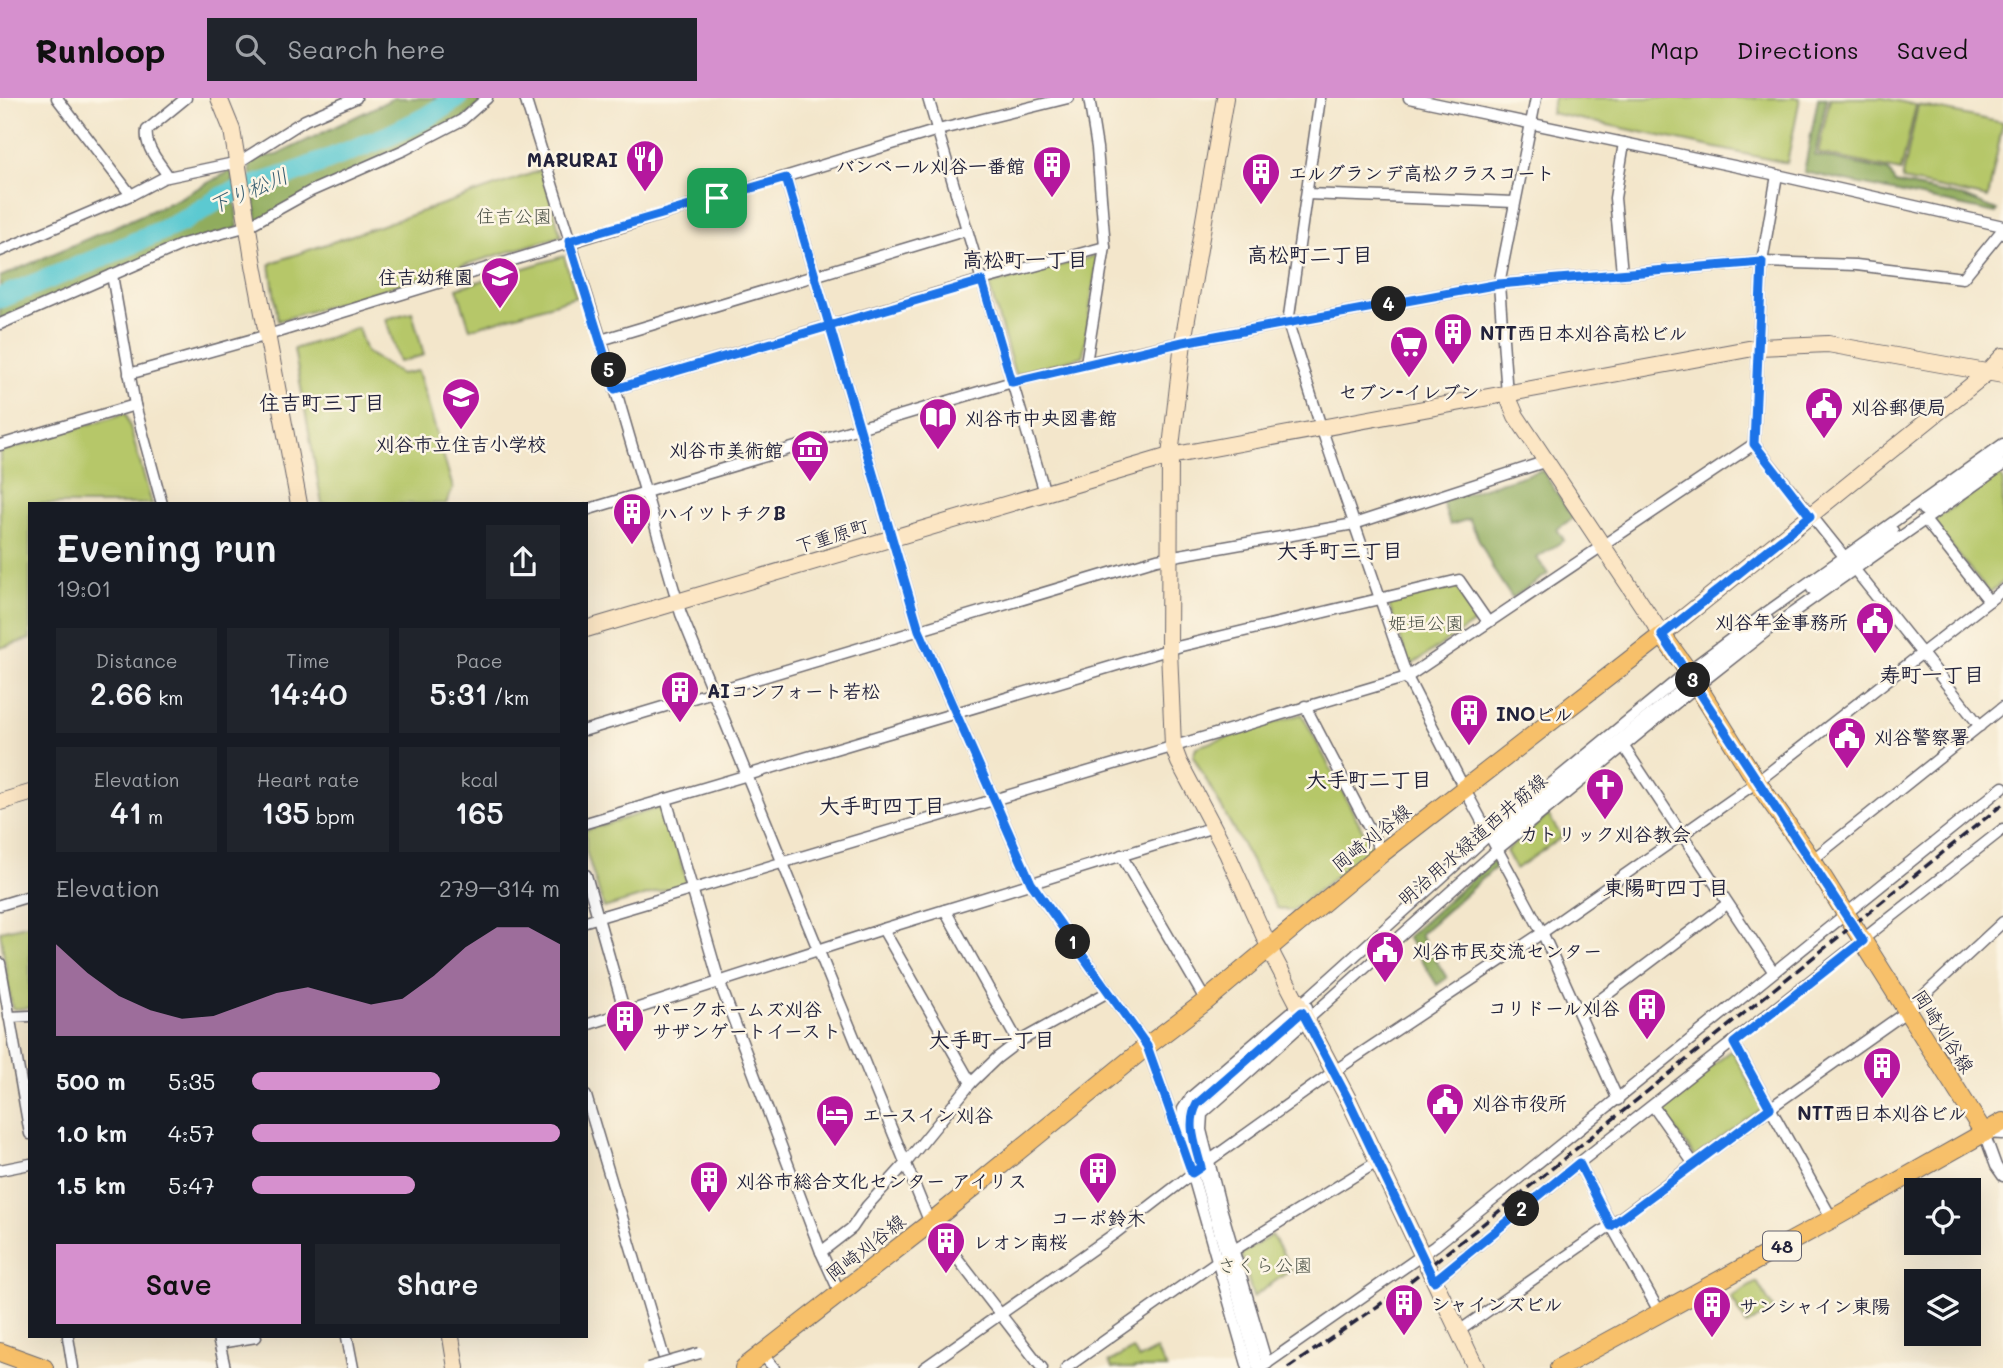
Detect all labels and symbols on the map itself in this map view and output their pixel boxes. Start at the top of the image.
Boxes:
restaurant icon: MARURAI [624,138,666,193]
building icon: バンベール刈谷一番館 [1031,144,1073,199]
place label: MARURAI [527,147,618,172]
building icon: エルグランデ高松クラスコート [1240,151,1282,206]
place label: バンベール刈谷一番館 [836,153,1025,178]
place label: エルグランデ高松クラスコート [1288,160,1555,185]
water label: 下り松川 [204,161,292,219]
pin [687,168,747,228]
park label: 住吉公園 [476,203,552,228]
district label: 高松町二丁目 [1247,240,1373,267]
district label: 高松町一丁目 [962,245,1088,272]
school or university icon: 住吉幼稚園 [479,255,521,310]
place label: 住吉幼稚園 [378,264,473,289]
pin: 4 [1372,286,1406,322]
building icon: NTT西日本刈谷高松ビル [1432,311,1474,366]
place label: NTT西日本刈谷高松ビル [1480,320,1688,345]
supermarket icon: セブン-イレブン [1388,324,1430,379]
pin: 5 [592,352,626,388]
school or university icon: 刈谷市立住吉小学校 [440,376,482,431]
place label: セブン-イレブン [1338,379,1480,404]
public building icon: 刈谷郵便局 [1803,385,1845,440]
district label: 住吉町三丁目 [259,388,385,415]
place label: 刈谷郵便局 [1851,394,1946,419]
library icon: 刈谷市中央図書館 [917,396,959,451]
place label: 刈谷市中央図書館 [965,405,1117,430]
museum icon: 刈谷市美術館 [789,428,831,483]
place label: 刈谷市立住吉小学校 [375,431,547,456]
place label: 刈谷市美術館 [669,437,783,462]
building icon: ハイツトチクB [611,491,653,546]
place label: ハイツトチクB [659,500,786,525]
street label: 下重原町 [792,512,872,558]
district label: 大手町三丁目 [1277,536,1403,563]
public building icon: 刈谷年金事務所 [1854,600,1896,655]
place label: 刈谷年金事務所 [1715,609,1848,634]
park label: 姫垣公園 [1388,610,1464,635]
district label: 寿町一丁目 [1880,660,1985,687]
pin: 3 [1676,662,1710,698]
building icon: AIコンフォート若松 [659,669,701,724]
place label: AIコンフォート若松 [707,678,880,703]
building icon: INOビル [1448,692,1490,747]
place label: INOビル [1496,701,1573,726]
public building icon: 刈谷警察署 [1826,715,1868,770]
place label: 刈谷警察署 [1874,724,1969,749]
district label: 大手町二丁目 [1306,765,1432,792]
church icon: カトリック刈谷教会 [1584,766,1626,821]
street label: 明治用水緑道西井筋線 [1392,767,1552,911]
district label: 大手町四丁目 [819,791,945,818]
street label: 岡崎刈谷線 [1326,797,1416,877]
place label: カトリック刈谷教会 [1519,821,1691,846]
district label: 東陽町四丁目 [1603,873,1729,900]
pin: 1 [1056,924,1090,960]
public building icon: 刈谷市民交流センター [1364,929,1406,984]
place label: 刈谷市民交流センター [1412,938,1602,963]
street label: 岡崎刈谷線 [1908,984,1980,1078]
building icon: コリドール刈谷 [1626,986,1668,1041]
place label: コリドール刈谷 [1488,995,1620,1020]
place label: パークホームズ刈谷 サザンゲートイースト [652,996,841,1043]
building icon: パークホームズ刈谷 サザンゲートイースト [604,998,646,1053]
district label: 大手町一丁目 [929,1025,1055,1052]
building icon: NTT西日本刈谷ビル [1861,1045,1903,1100]
public building icon: 刈谷市役所 [1424,1081,1466,1136]
place label: 刈谷市役所 [1472,1090,1567,1115]
hotel icon: エースイン刈谷 [814,1093,856,1148]
place label: NTT西日本刈谷ビル [1797,1100,1967,1125]
place label: エースイン刈谷 [862,1102,993,1127]
building icon: コーポ鈴木 [1077,1150,1119,1205]
building icon: 刈谷市総合文化センター アイリス [688,1159,730,1214]
place label: 刈谷市総合文化センター アイリス [736,1168,1027,1193]
pin: 2 [1504,1192,1540,1226]
place label: コーポ鈴木 [1050,1205,1146,1230]
street label: 岡崎刈谷線 [820,1208,910,1286]
building icon: レオン南桜 [925,1220,967,1275]
place label: レオン南桜 [973,1229,1068,1254]
road number: 48 [1763,1232,1801,1260]
park label: さくら公園 [1217,1252,1313,1277]
building icon: シャインズビル [1383,1282,1425,1337]
building icon: サンシャイン東陽 [1691,1284,1733,1339]
place label: シャインズビル [1431,1291,1563,1316]
place label: サンシャイン東陽 [1739,1293,1890,1318]

